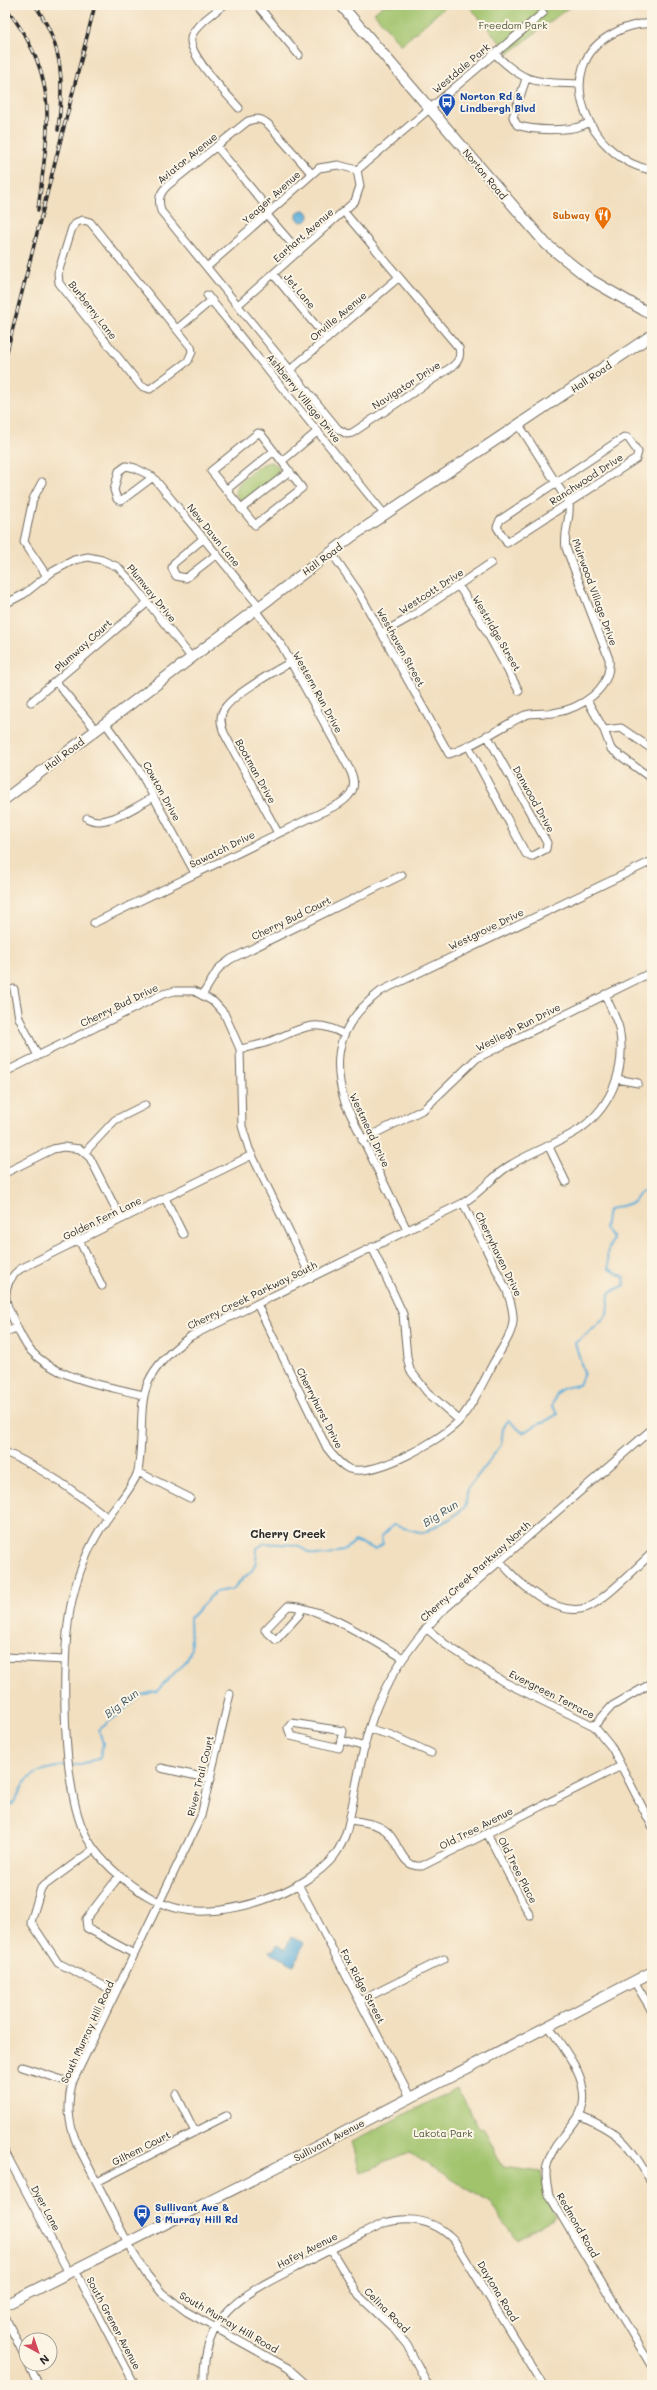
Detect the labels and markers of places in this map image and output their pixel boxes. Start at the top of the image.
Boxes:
place label: Norton Rd & Lindbergh Blvd [460,89,536,115]
bus stop icon: Norton Rd & Lindbergh Blvd [437,92,457,117]
restaurant icon: Subway [593,205,613,230]
place label: Subway [552,208,591,222]
place label: Sullivant Ave & S Murray Hill Rd [155,2200,239,2226]
bus stop icon: Sullivant Ave & S Murray Hill Rd [132,2203,152,2228]

